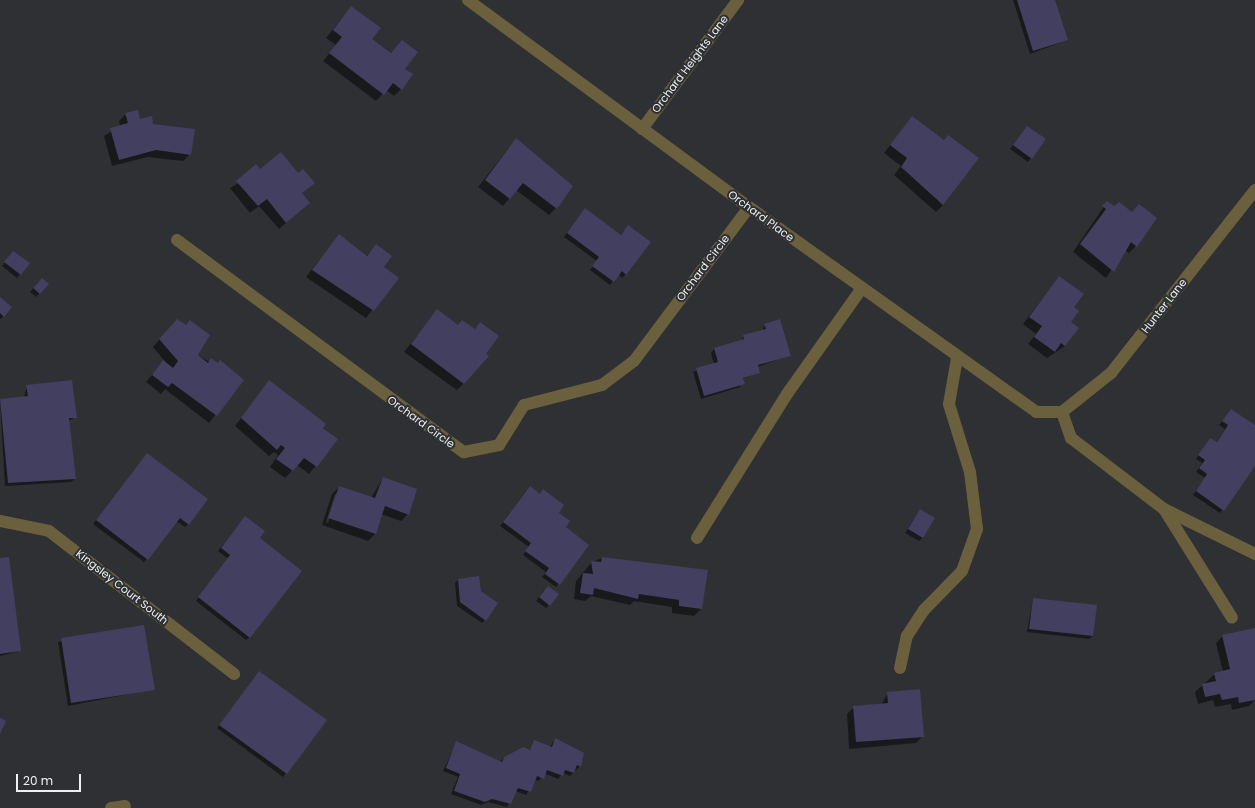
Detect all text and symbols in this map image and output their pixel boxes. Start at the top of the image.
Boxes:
street label: Orchard Heights Lane [649,13,731,115]
street label: Orchard Place [725,188,797,244]
street label: Orchard Circle [674,232,732,304]
street label: Hunter Lane [1139,276,1189,336]
street label: Orchard Circle [385,393,457,451]
street label: Kingsley Court South [73,547,171,627]
scale bar [18,766,83,792]
text: 20 m [23,772,53,789]

